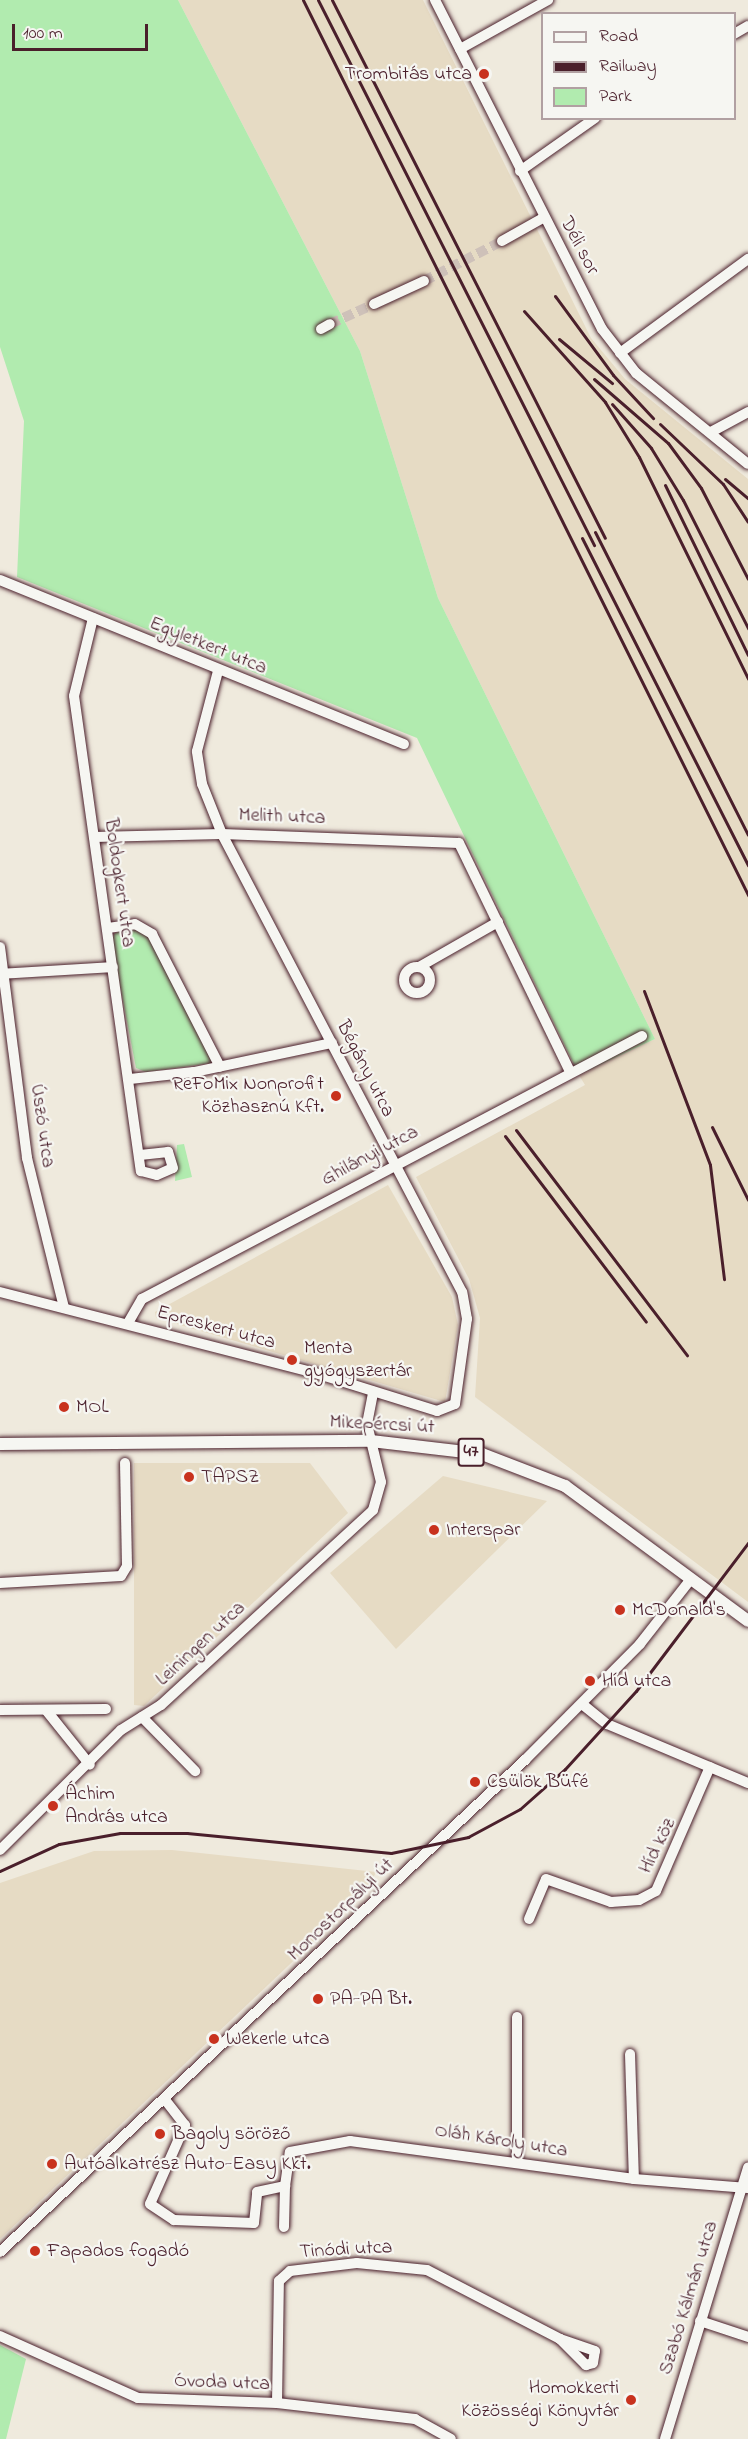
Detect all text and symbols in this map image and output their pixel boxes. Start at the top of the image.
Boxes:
scale bar [15,12,152,50]
legend [541,12,736,120]
text: 100 m [23,21,63,47]
text: Road [599,24,638,50]
text: Railway [599,54,656,80]
place label: Trombitás utca [344,62,472,86]
marker: Trombitás utca [477,67,491,81]
text: Park [599,84,632,110]
street label: Déli sor [554,213,604,279]
street label: Egyletkert utca [146,612,270,680]
street label: Melith utca [238,803,326,831]
street label: Boldogkert utca [98,817,140,949]
street label: Bégány utca [330,1017,400,1121]
place label: ReFoMix Nonprofit Közhasznú Kft. [172,1072,324,1119]
street label: Úszó utca [24,1083,60,1169]
marker: ReFoMix Nonprofit Közhasznú Kft. [329,1089,343,1103]
street label: Ghilányi utca [317,1120,423,1192]
street label: Epreskert utca [154,1301,278,1355]
place label: Menta gyógyszertár [304,1336,412,1383]
marker: Menta gyógyszertár [285,1353,299,1367]
place label: MOL [76,1395,109,1419]
marker: MOL [57,1400,71,1414]
street label: Mikepércsi út [329,1410,435,1440]
road number: 47 [458,1437,484,1467]
place label: TAPSZ [201,1465,259,1489]
marker: TAPSZ [182,1470,196,1484]
place label: Interspar [446,1518,520,1542]
marker: Interspar [427,1523,441,1537]
street label: Leiningen utca [151,1596,251,1692]
place label: McDonald's [632,1598,726,1622]
marker: McDonald's [613,1603,627,1617]
place label: Híd utca [602,1669,671,1693]
marker: Híd utca [583,1674,597,1688]
place label: Csülök Büfé [487,1770,588,1794]
marker: Csülök Büfé [468,1775,482,1789]
place label: Áchim András utca [65,1782,168,1829]
marker: Áchim András utca [46,1799,60,1813]
street label: Híd köz [634,1814,682,1878]
street label: Monostorpályi út [283,1853,399,1967]
place label: PA-PA Bt. [330,1987,412,2011]
marker: PA-PA Bt. [311,1992,325,2006]
place label: Wekerle utca [226,2027,329,2051]
marker: Wekerle utca [207,2032,221,2046]
street label: Oláh Károly utca [433,2119,569,2163]
place label: Bagoly söröző [172,2122,290,2146]
marker: Bagoly söröző [153,2127,167,2141]
place label: Autóalkatrész Auto-Easy Kkt. [64,2152,311,2176]
marker: Autóalkatrész Auto-Easy Kkt. [45,2157,59,2171]
street label: Szabó Kálmán utca [654,2218,724,2378]
street label: Tinódi utca [299,2236,393,2264]
place label: Fapados fogadó [47,2239,189,2263]
marker: Fapados fogadó [28,2244,42,2258]
street label: Óvoda utca [174,2369,270,2397]
place label: Homokkerti Közösségi Könyvtár [461,2376,619,2423]
marker: Homokkerti Közösségi Könyvtár [624,2393,638,2407]

